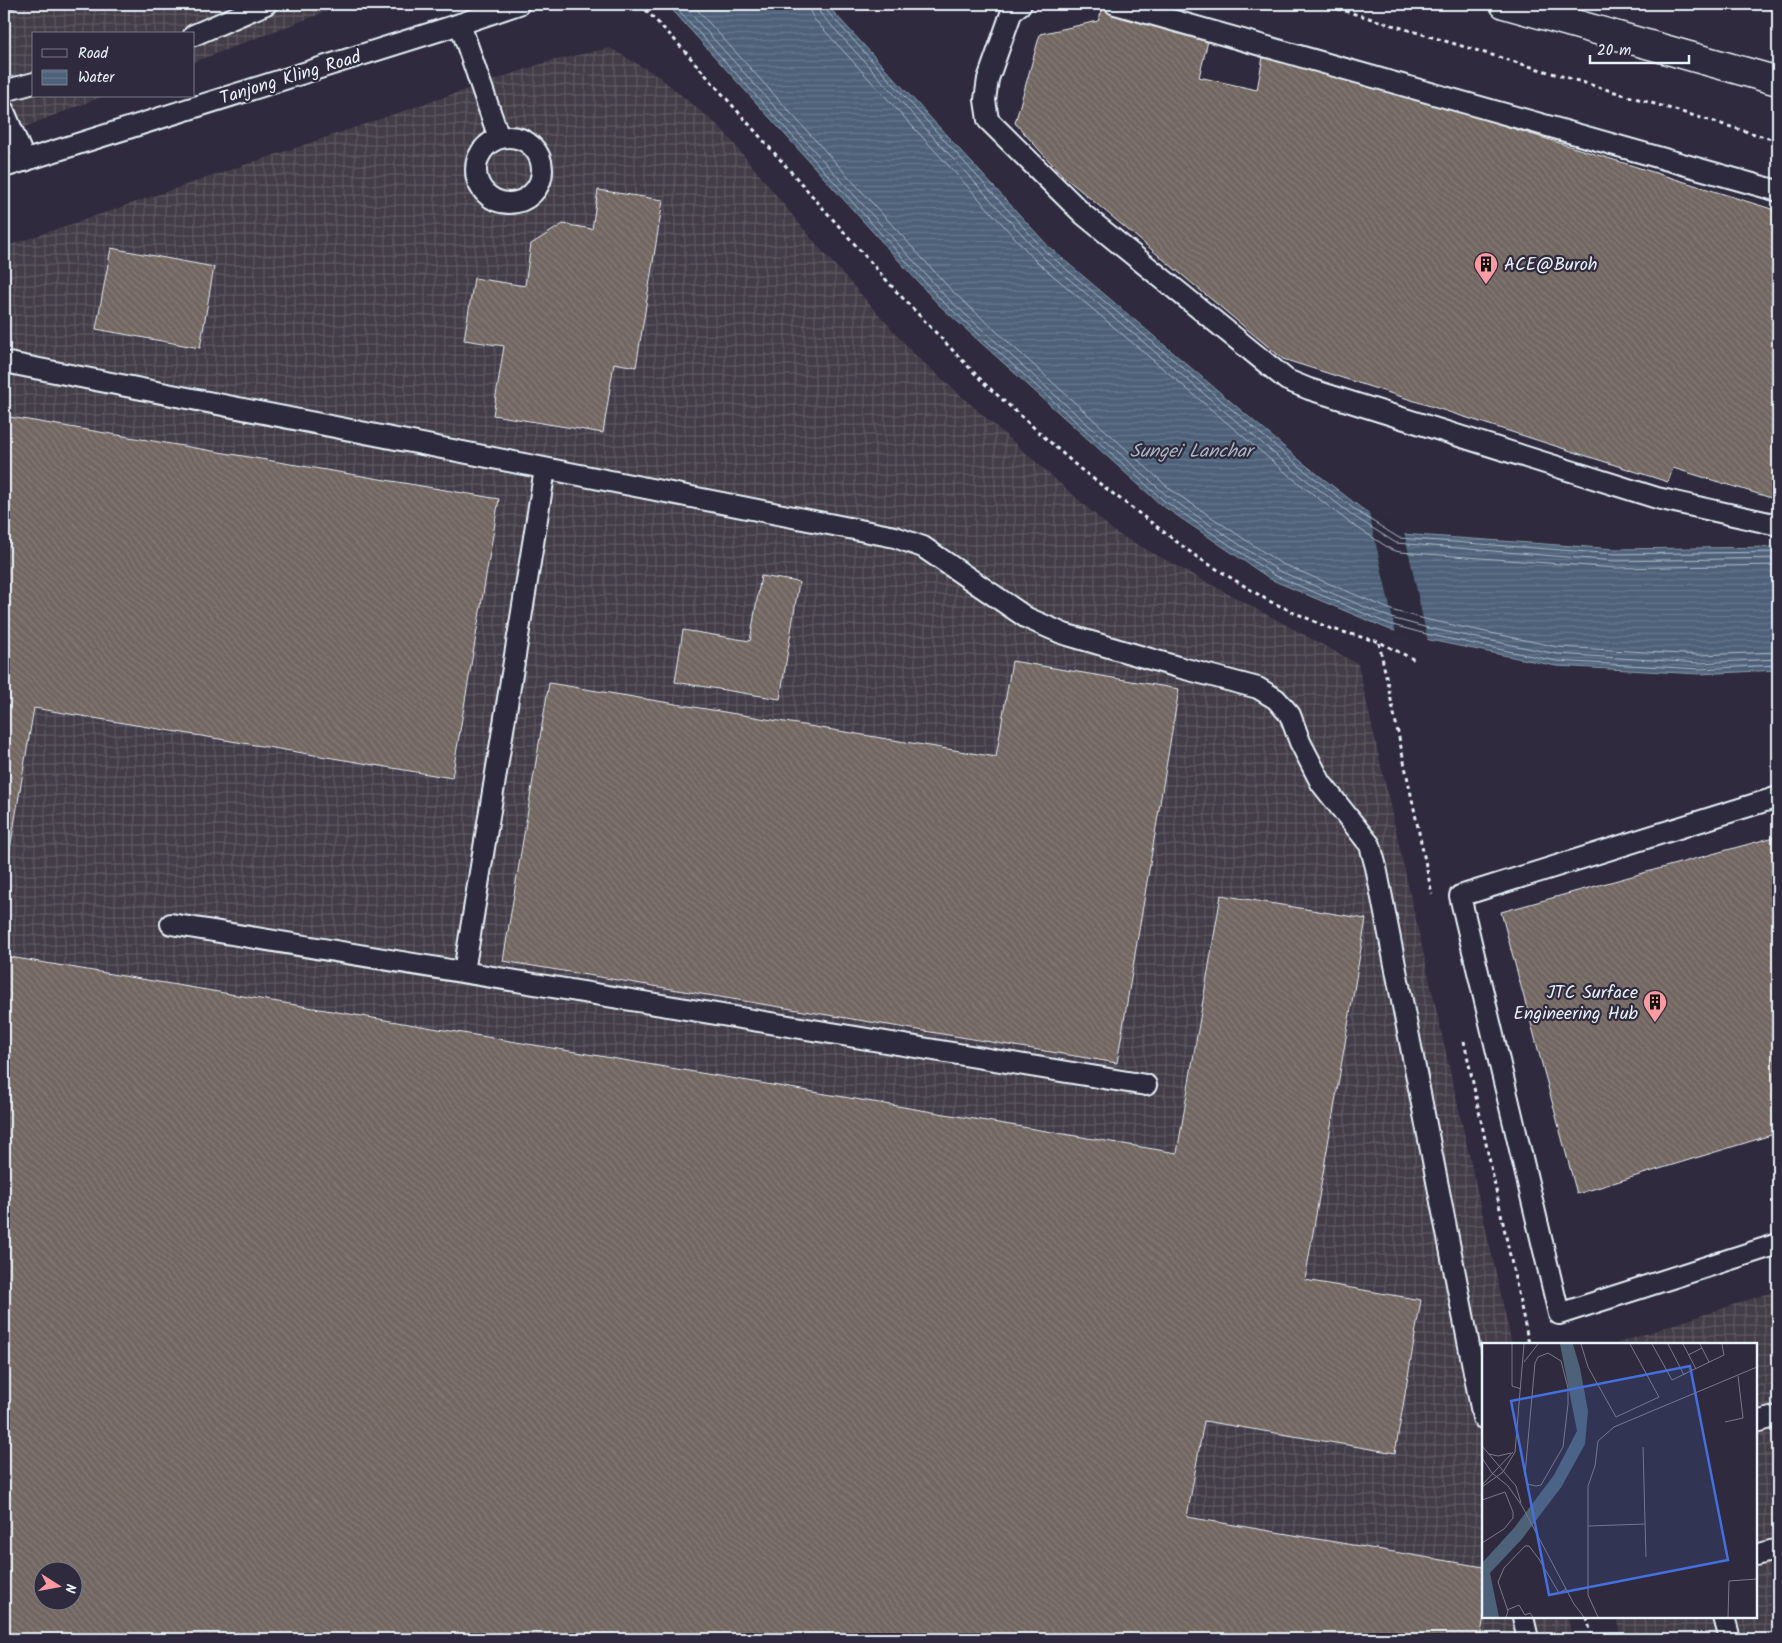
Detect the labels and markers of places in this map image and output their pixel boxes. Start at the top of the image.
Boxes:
building icon: ACE@Buroh [1473,251,1499,285]
place label: ACE@Buroh [1504,251,1598,280]
place label: JTC Surface Engineering Hub [1513,979,1639,1029]
building icon: JTC Surface Engineering Hub [1642,989,1668,1023]

